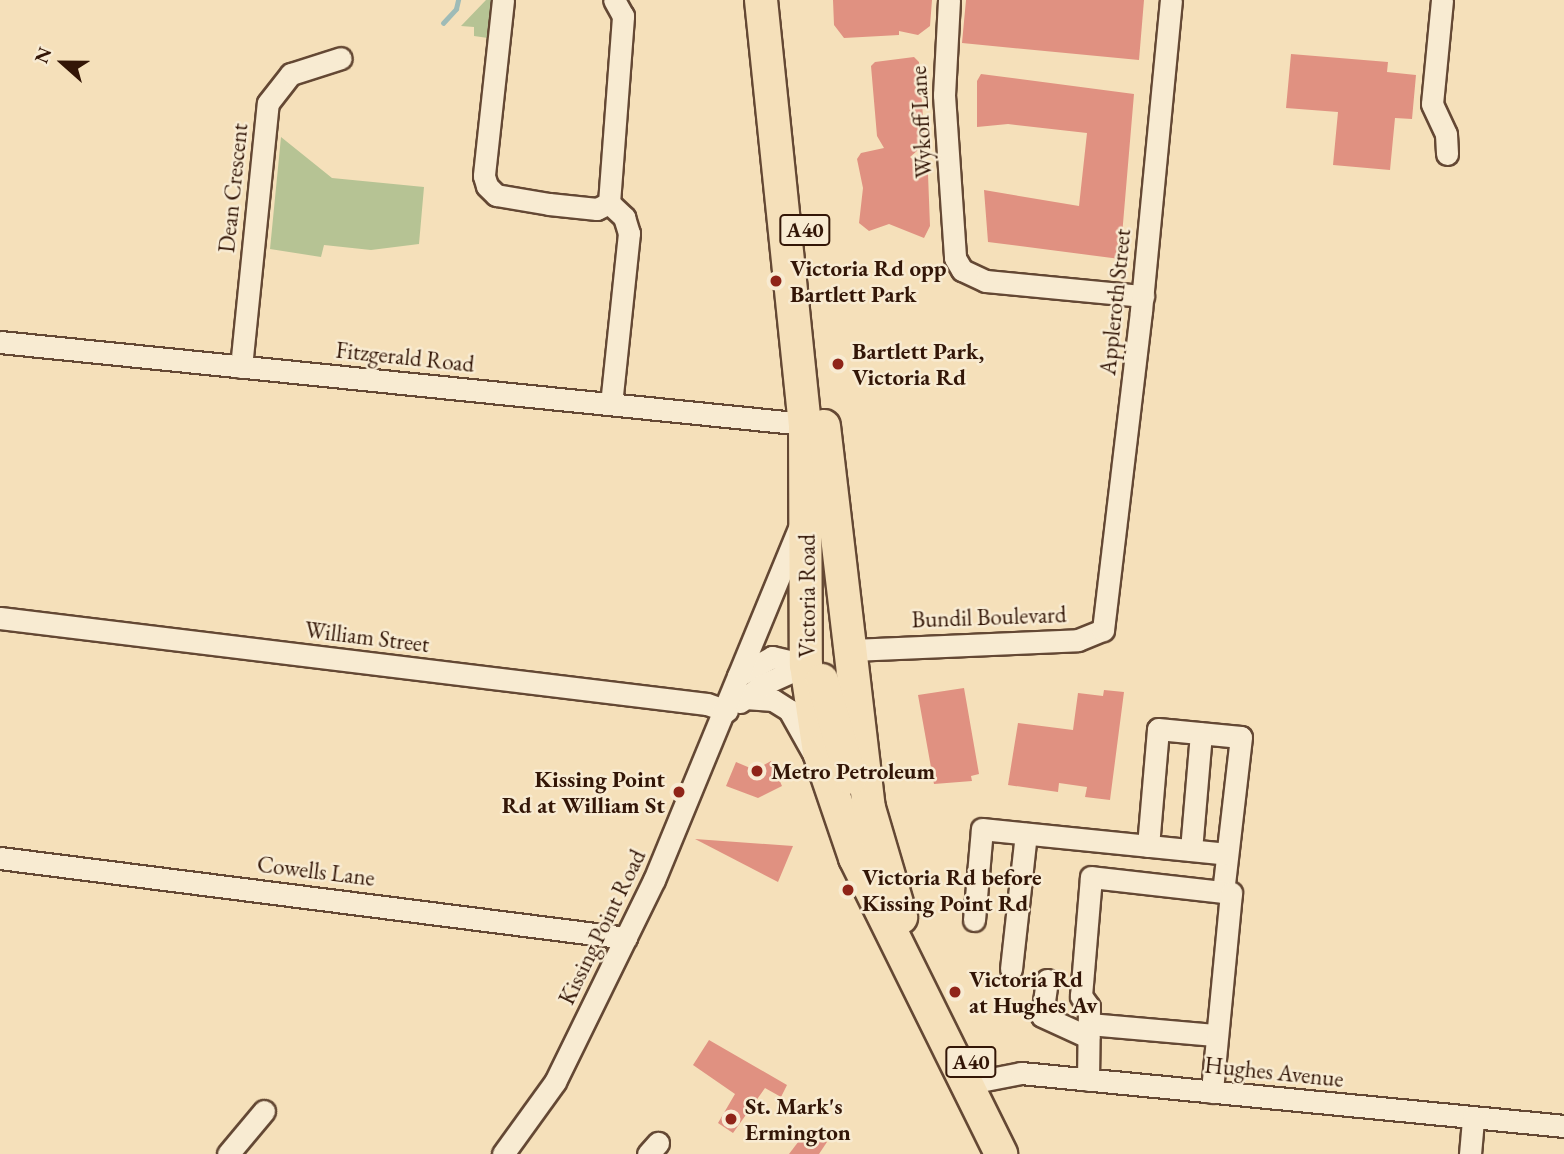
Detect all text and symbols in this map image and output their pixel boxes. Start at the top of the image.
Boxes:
north arrow [28,28,98,98]
text: N [29,44,57,67]
street label: Wykoff Lane [904,65,938,179]
street label: Dean Crescent [212,122,254,254]
road number: A40 [779,212,831,247]
street label: Appleroth Street [1094,227,1136,377]
place label: Victoria Rd opp Bartlett Park [790,254,946,308]
marker: Victoria Rd opp Bartlett Park [768,273,784,289]
street label: Fitzgerald Road [334,336,476,378]
place label: Bartlett Park, Victoria Rd [852,337,984,391]
marker: Bartlett Park, Victoria Rd [830,356,846,372]
street label: Victoria Road [793,534,821,658]
street label: Bundil Boulevard [911,601,1067,633]
street label: William Street [303,616,431,658]
place label: Metro Petroleum [771,757,935,785]
marker: Metro Petroleum [749,763,765,779]
place label: Kissing Point Rd at William St [502,765,665,819]
marker: Kissing Point Rd at William St [671,784,687,800]
street label: Kissing Point Road [553,845,651,1009]
street label: Cowells Lane [256,850,376,892]
place label: Victoria Rd before Kissing Point Rd [862,863,1042,917]
marker: Victoria Rd before Kissing Point Rd [840,882,856,898]
place label: Victoria Rd at Hughes Av [969,965,1097,1019]
marker: Victoria Rd at Hughes Av [947,984,963,1000]
road number: A40 [945,1044,997,1080]
street label: Hughes Avenue [1203,1051,1345,1093]
place label: St. Mark's Ermington [745,1092,851,1146]
marker: St. Mark's Ermington [723,1111,739,1127]

